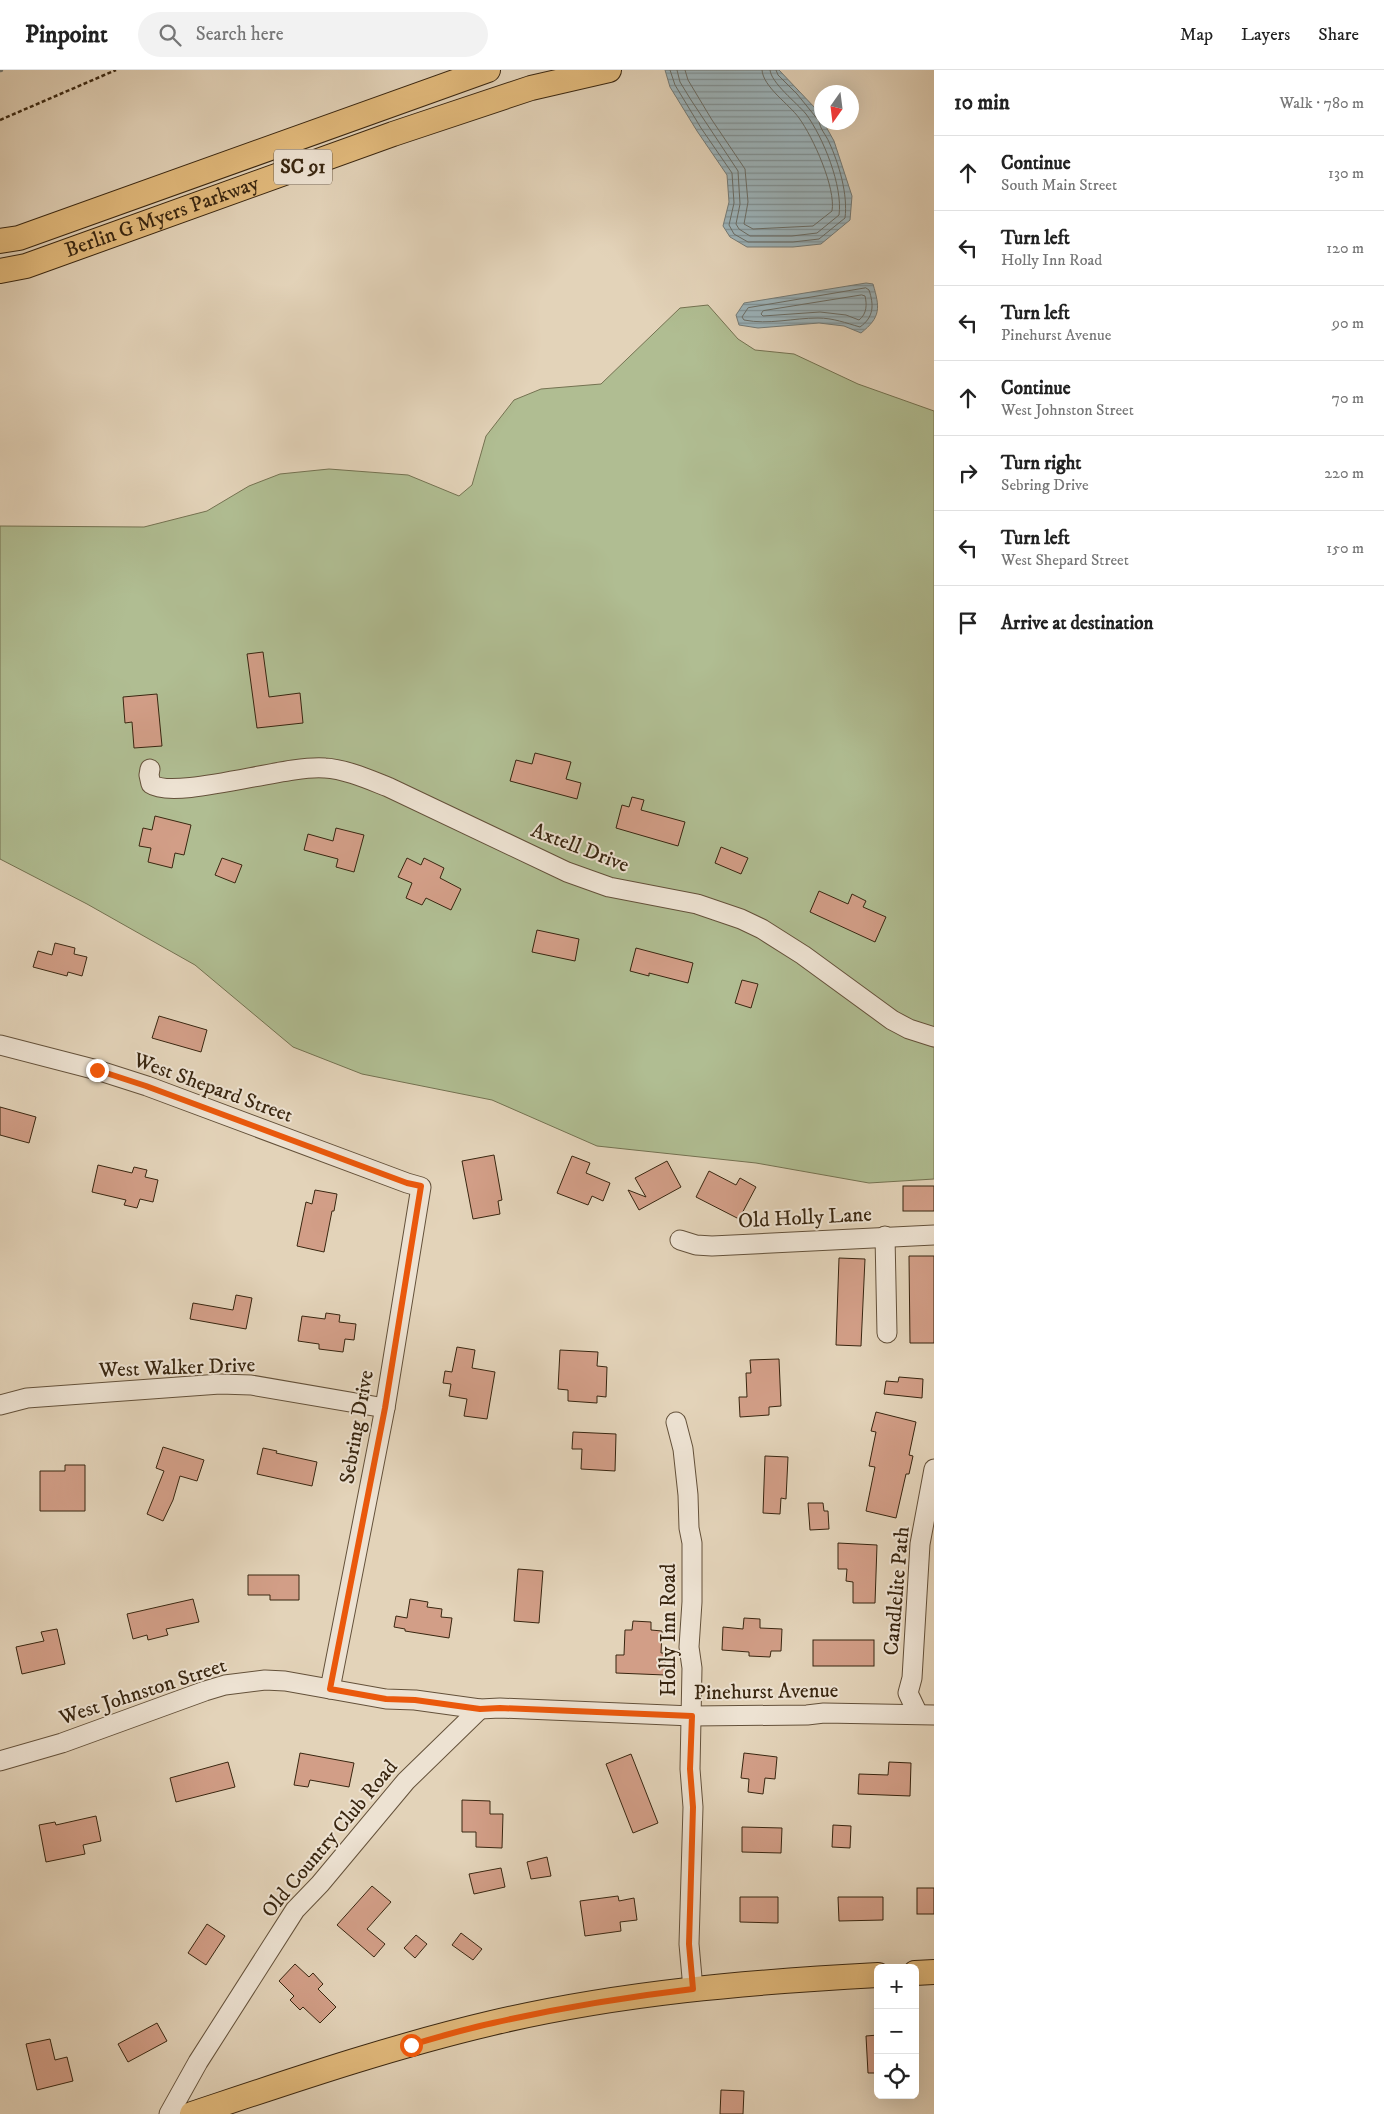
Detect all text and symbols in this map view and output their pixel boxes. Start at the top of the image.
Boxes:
search box [138,12,488,57]
text: Pinpoint [25,20,108,50]
icon: search [156,21,184,49]
text: Search here [196,23,284,46]
text: Map [1180,24,1213,46]
text: Layers [1241,24,1290,46]
text: Share [1318,24,1359,46]
north arrow [814,85,859,130]
text: 10 min [954,90,1010,116]
text: Walk · 780 m [1280,93,1364,113]
road number: SC 91 [274,150,332,184]
text: Continue [1001,152,1071,175]
icon: ahead [954,159,982,187]
text: 130 m [1328,163,1364,183]
street label: Berlin G Myers Parkway [61,170,264,264]
text: South Main Street [1001,175,1117,195]
text: Turn left [1001,227,1070,250]
icon: left [954,234,982,262]
text: 120 m [1326,238,1364,258]
text: Holly Inn Road [1001,250,1102,270]
text: Turn left [1001,302,1070,325]
icon: left [954,309,982,337]
text: 90 m [1332,313,1364,333]
text: Pinehurst Avenue [1001,325,1111,345]
text: Continue [1001,377,1071,400]
icon: ahead [954,384,982,412]
text: 70 m [1332,388,1364,408]
text: West Johnston Street [1001,400,1134,420]
text: Turn right [1001,452,1081,475]
icon: right [954,459,982,487]
text: 220 m [1324,463,1364,483]
text: Sebring Drive [1001,475,1089,495]
text: Turn left [1001,527,1070,550]
icon: left [954,534,982,562]
text: 150 m [1326,538,1364,558]
text: West Shepard Street [1001,550,1129,570]
icon: arrive [954,609,982,637]
text: Arrive at destination [1001,612,1153,635]
street label: Axtell Drive [527,817,633,879]
street label: West Shepard Street [129,1047,296,1129]
route end [86,1059,109,1082]
street label: Old Holly Lane [737,1201,873,1234]
street label: West Walker Drive [97,1352,256,1384]
street label: Sebring Drive [334,1368,380,1486]
street label: Candlelite Path [878,1525,916,1657]
street label: Holly Inn Road [656,1563,682,1696]
street label: West Johnston Street [55,1653,230,1732]
street label: Pinehurst Avenue [693,1678,839,1706]
street label: Old Country Club Road [256,1754,404,1923]
map controls [874,1964,919,2099]
button: + [874,1964,919,2009]
button: − [874,2009,919,2054]
route start [400,2034,423,2057]
button: locate [874,2054,919,2099]

